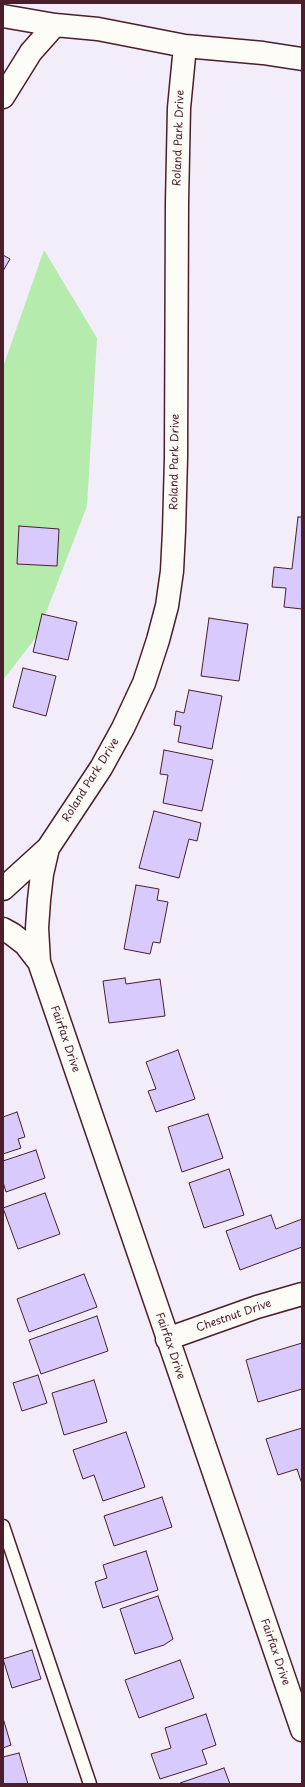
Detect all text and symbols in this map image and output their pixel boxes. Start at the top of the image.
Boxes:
street label: Roland Park Drive [171,90,187,186]
street label: Roland Park Drive [168,414,182,510]
street label: Roland Park Drive [60,736,122,824]
street label: Fairfax Drive [47,1004,83,1074]
street label: Chestnut Drive [195,1297,273,1335]
street label: Fairfax Drive [152,1311,188,1381]
street label: Fairfax Drive [257,1617,293,1687]

